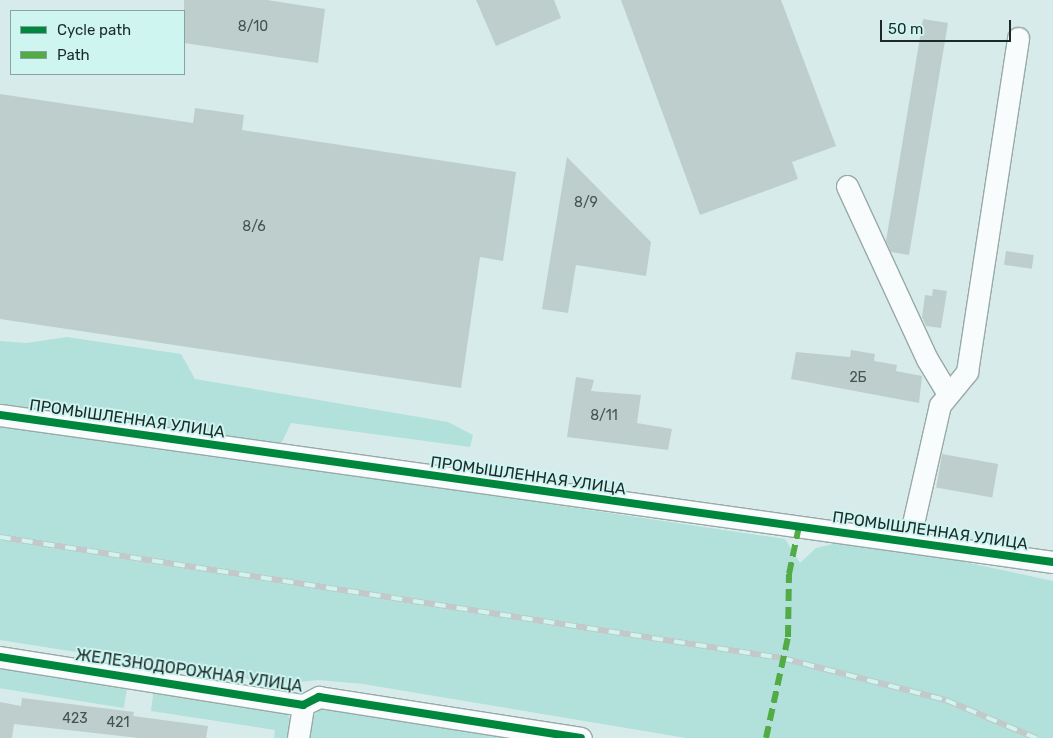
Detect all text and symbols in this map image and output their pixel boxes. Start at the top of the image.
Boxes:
legend [10,10,185,75]
scale bar [883,10,1014,42]
house number: 8/10 [238,19,268,35]
text: 50 m [888,20,923,38]
text: Cycle path [57,21,131,39]
text: Path [57,46,90,64]
house number: 8/9 [574,195,598,211]
house number: 8/6 [242,219,266,235]
house number: 2Б [849,370,867,386]
street label: ПРОМЫШЛЕННАЯ УЛИЦА [28,396,226,442]
house number: 8/11 [590,408,618,424]
street label: ПРОМЫШЛЕННАЯ УЛИЦА [429,453,627,499]
street label: ПРОМЫШЛЕННАЯ УЛИЦА [831,508,1029,554]
street label: ЖЕЛЕЗНОДОРОЖНАЯ УЛИЦА [74,646,304,696]
house number: 423 [62,711,88,727]
house number: 421 [107,715,129,731]

